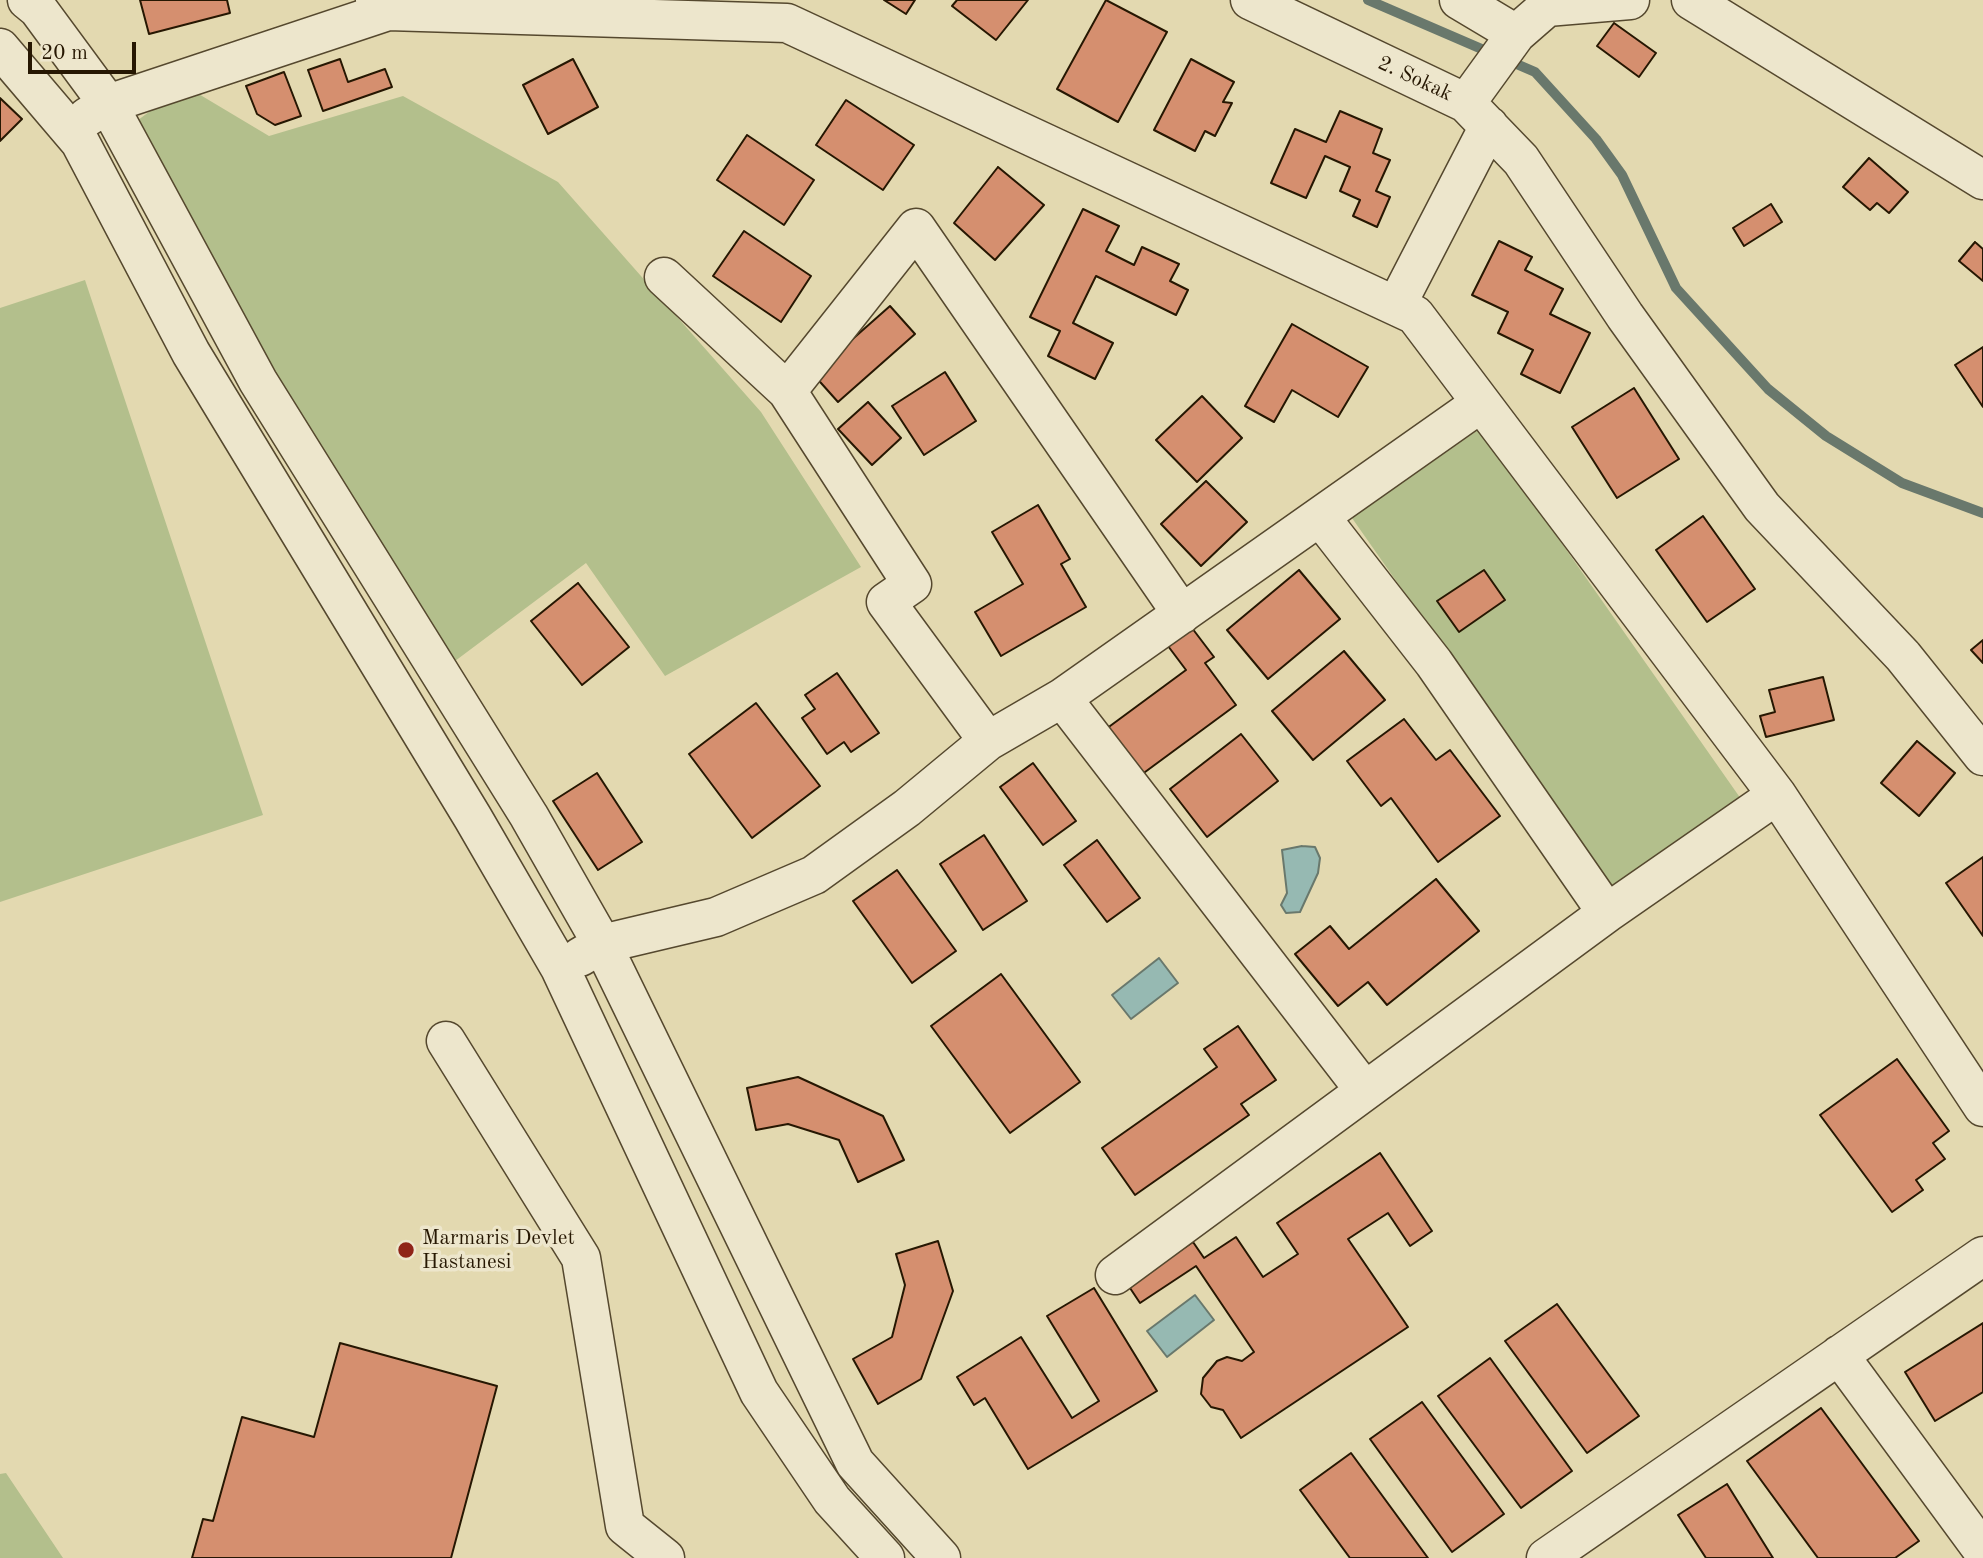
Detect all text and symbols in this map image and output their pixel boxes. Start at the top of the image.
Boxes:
scale bar [32,28,140,72]
text: 20 m [41,43,88,64]
street label: 2. Sokak [1374,51,1456,107]
place label: Marmaris Devlet Hastanesi [422,1225,575,1275]
marker: Marmaris Devlet Hastanesi [396,1240,416,1260]

